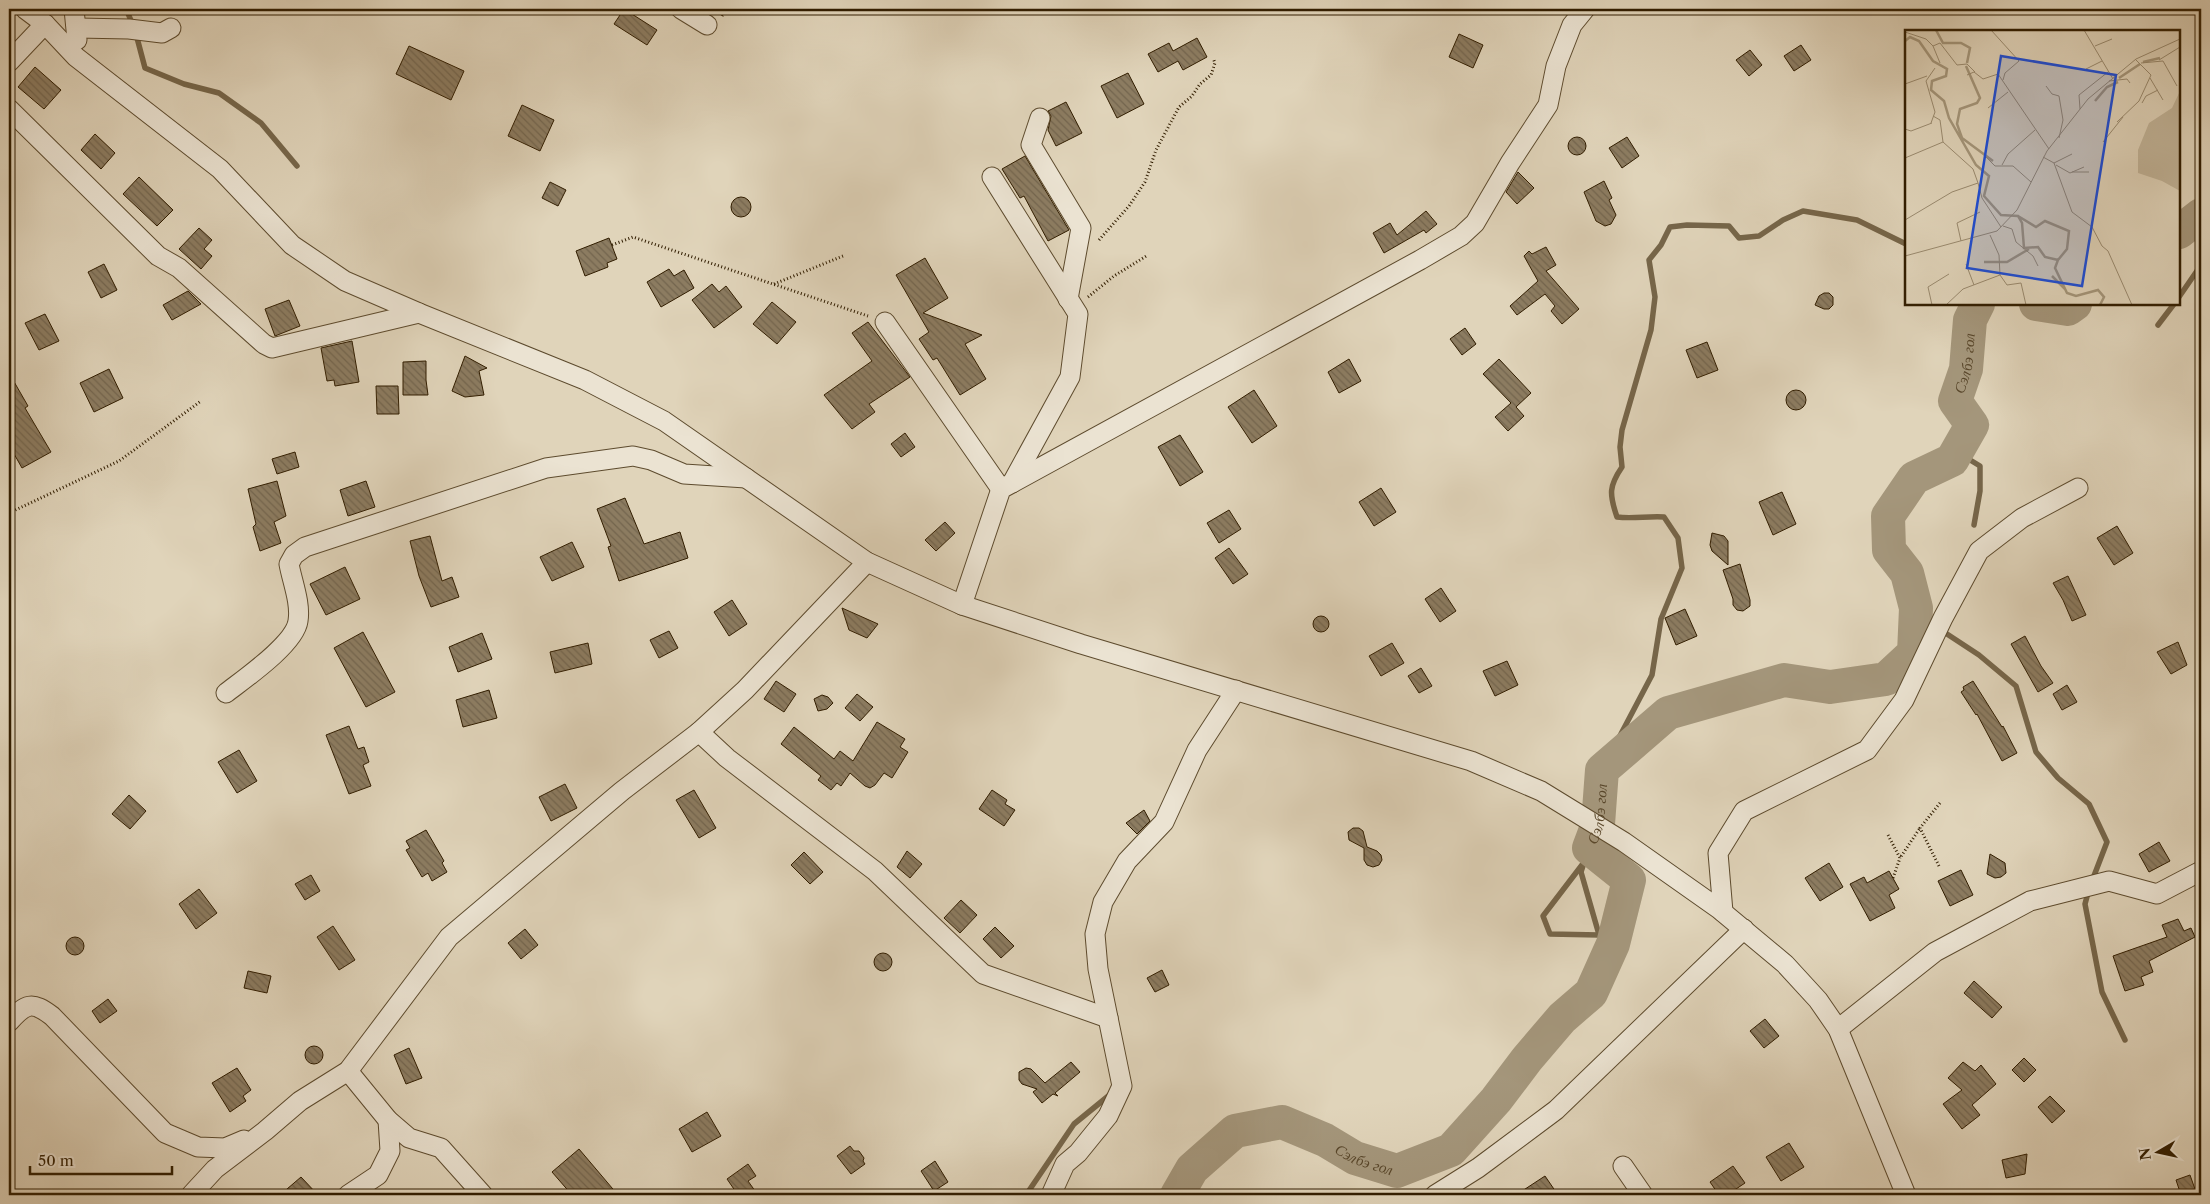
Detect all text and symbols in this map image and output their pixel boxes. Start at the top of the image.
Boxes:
inset map [1905,30,2180,305]
water label: Сэлбэ гол [1949,332,1978,396]
water label: Сэлбэ гол [1582,783,1610,847]
north arrow [2132,1126,2182,1176]
water label: Сэлбэ гол [1332,1139,1396,1179]
scale bar [30,1144,172,1176]
text: N [2135,1147,2155,1161]
text: 50 m [38,1151,74,1170]

